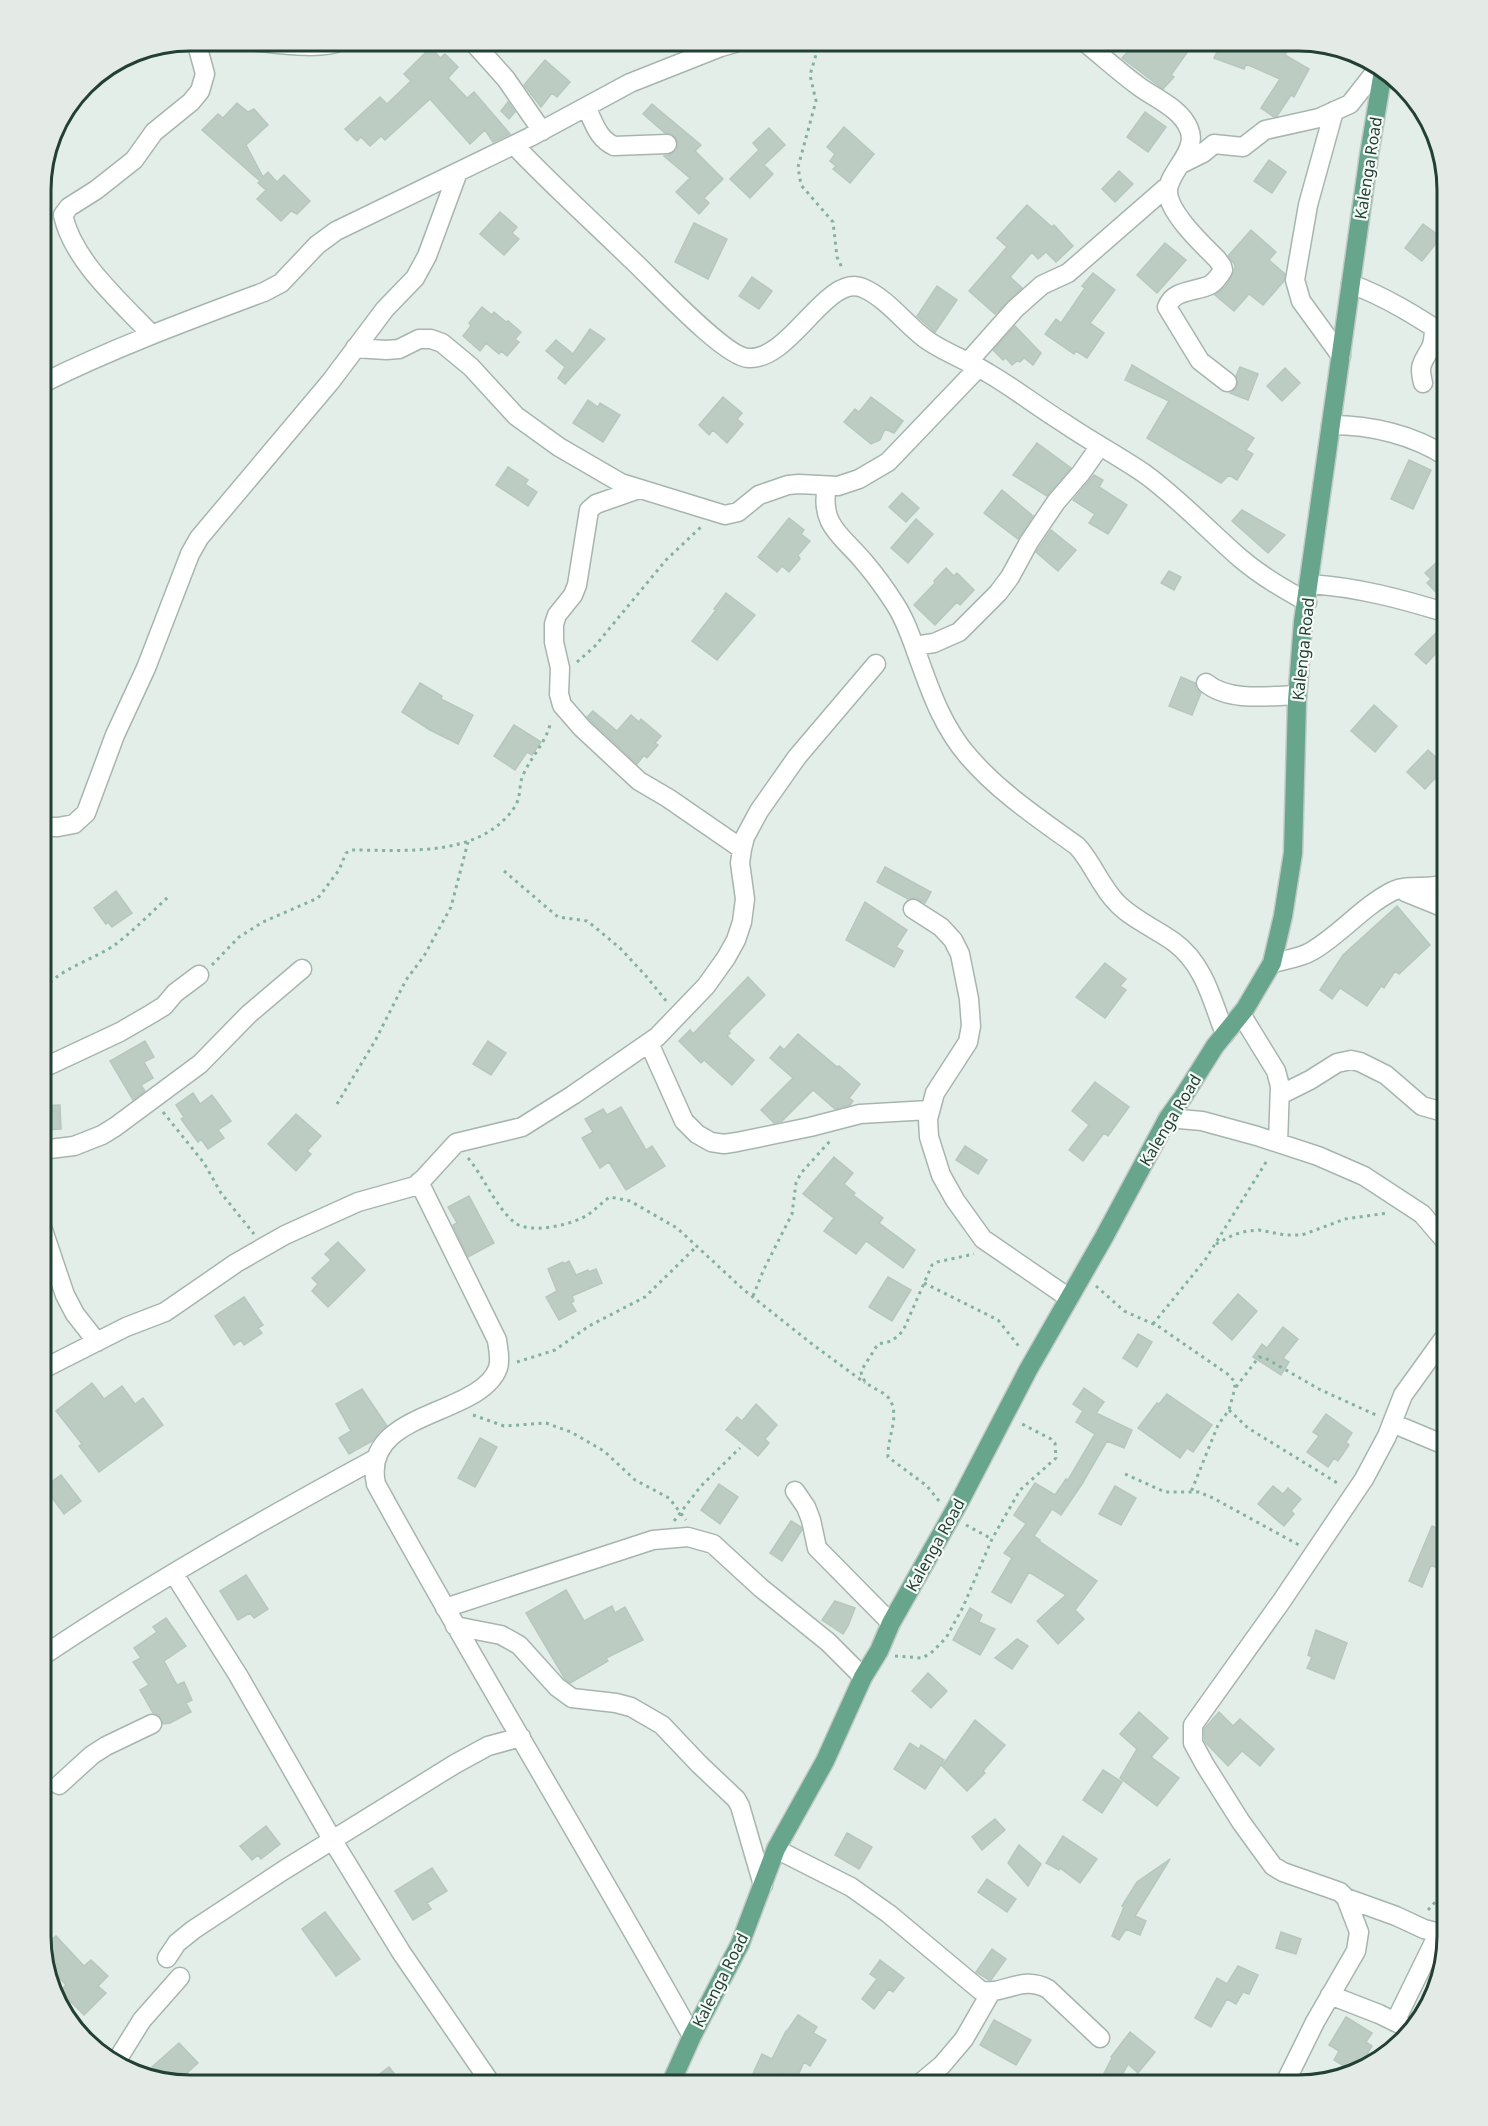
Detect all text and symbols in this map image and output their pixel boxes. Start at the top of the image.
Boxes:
street label: Kalenga Road [1349,115,1387,221]
street label: Kalenga Road [1287,596,1319,702]
street label: Kalenga Road [1134,1070,1206,1170]
street label: Kalenga Road [900,1494,970,1596]
street label: Kalenga Road [687,1929,753,2031]

